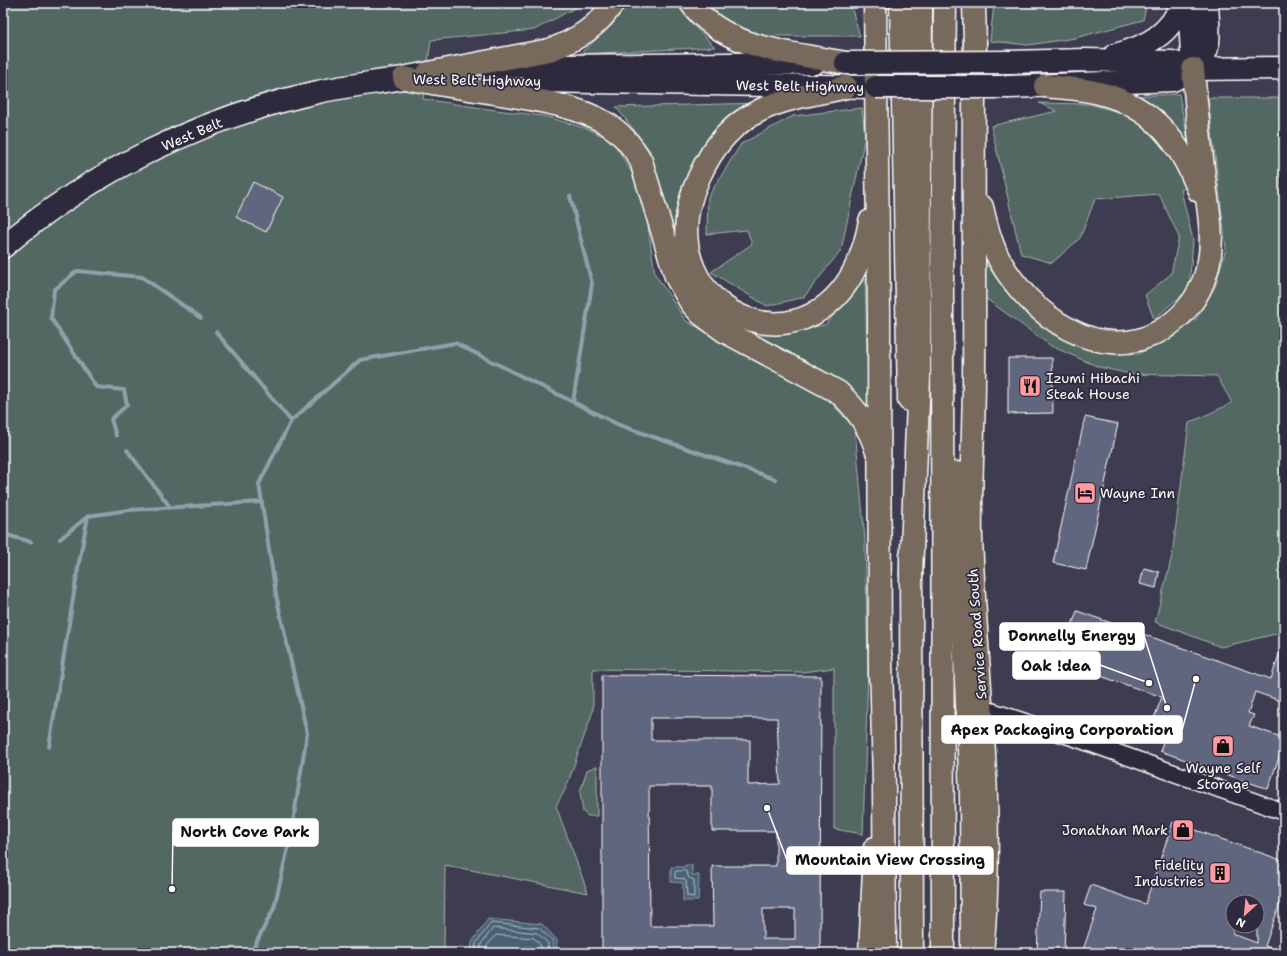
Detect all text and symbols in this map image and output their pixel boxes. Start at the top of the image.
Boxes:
street label: West Belt Highway [413,70,541,90]
street label: West Belt Highway [736,76,864,96]
street label: West Belt [159,113,225,155]
place label: Izumi Hibachi Steak House [1046,369,1140,403]
restaurant icon: Izumi Hibachi Steak House [1017,373,1043,399]
hotel icon: Wayne Inn [1072,480,1098,506]
place label: Wayne Inn [1100,484,1175,502]
street label: Service Road South [963,568,991,700]
callout: Donnelly Energy [1000,623,1144,650]
text: Donnelly Energy [1008,626,1136,646]
callout: Oak !dea [1013,652,1100,679]
text: Oak !dea [1021,656,1092,676]
callout: Apex Packaging Corporation [942,716,1182,743]
text: Apex Packaging Corporation [950,720,1174,740]
shop icon: Wayne Self Storage [1210,733,1236,759]
place label: Wayne Self Storage [1185,759,1262,793]
shop icon: Jonathan Mark [1170,817,1196,843]
callout: North Cove Park [173,819,318,846]
place label: Jonathan Mark [1062,821,1168,839]
text: North Cove Park [180,822,310,842]
callout: Mountain View Crossing [787,847,993,874]
text: Mountain View Crossing [795,850,985,870]
place label: Fidelity Industries [1134,856,1204,890]
building icon: Fidelity Industries [1207,860,1233,886]
north arrow [1225,894,1265,934]
text: N [1233,914,1248,931]

